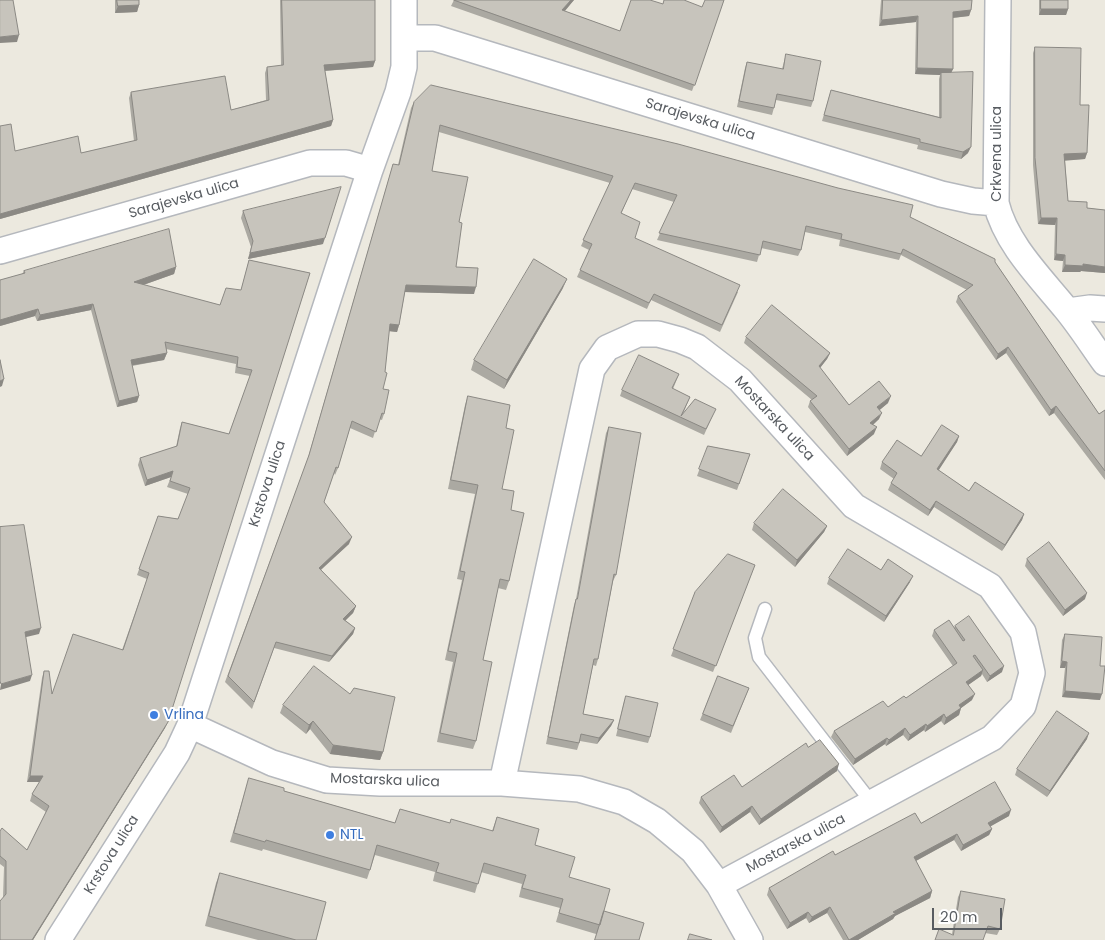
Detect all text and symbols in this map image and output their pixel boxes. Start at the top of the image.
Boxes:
street label: Sarajevska ulica [643,95,757,145]
street label: Crkvena ulica [989,106,1005,202]
street label: Sarajevska ulica [127,175,241,223]
street label: Mostarska ulica [730,373,818,465]
street label: Krstova ulica [246,439,290,529]
place label: Vrlina [164,707,204,723]
marker: Vrlina [148,709,160,721]
street label: Mostarska ulica [330,771,440,791]
street label: Mostarska ulica [744,811,848,877]
street label: Krstova ulica [81,812,143,898]
place label: NTL [340,827,363,843]
marker: NTL [324,829,336,841]
scale bar [935,898,1005,930]
text: 20 m [940,906,978,927]

